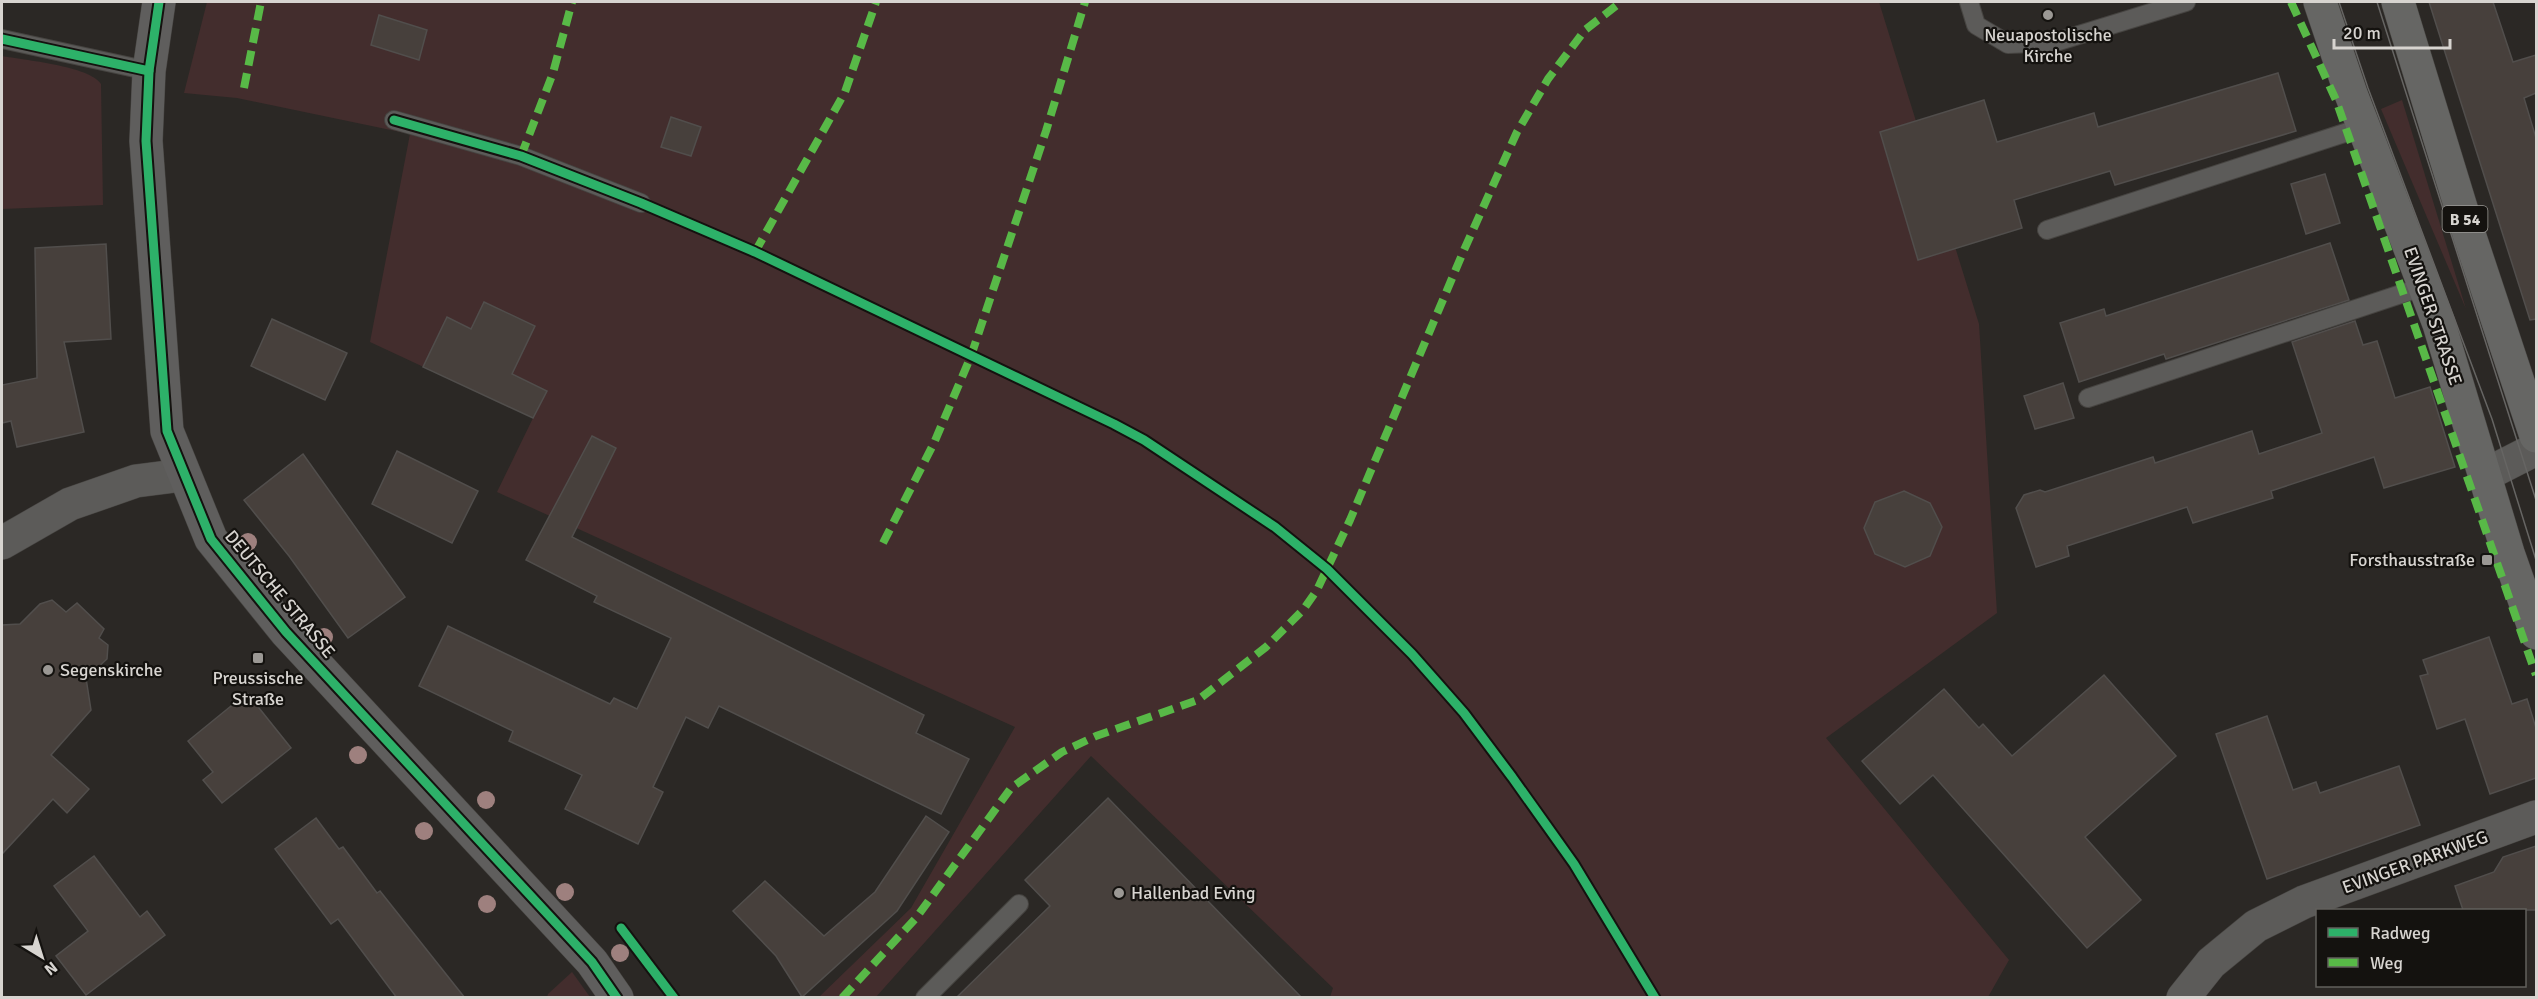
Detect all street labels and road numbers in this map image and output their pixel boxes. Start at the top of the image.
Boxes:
road number: B 54 [2442,206,2488,232]
street label: EVINGER STRASSE [2399,244,2467,388]
street label: DEUTSCHE STRASSE [220,526,340,662]
street label: EVINGER PARKWEG [2339,825,2491,899]

